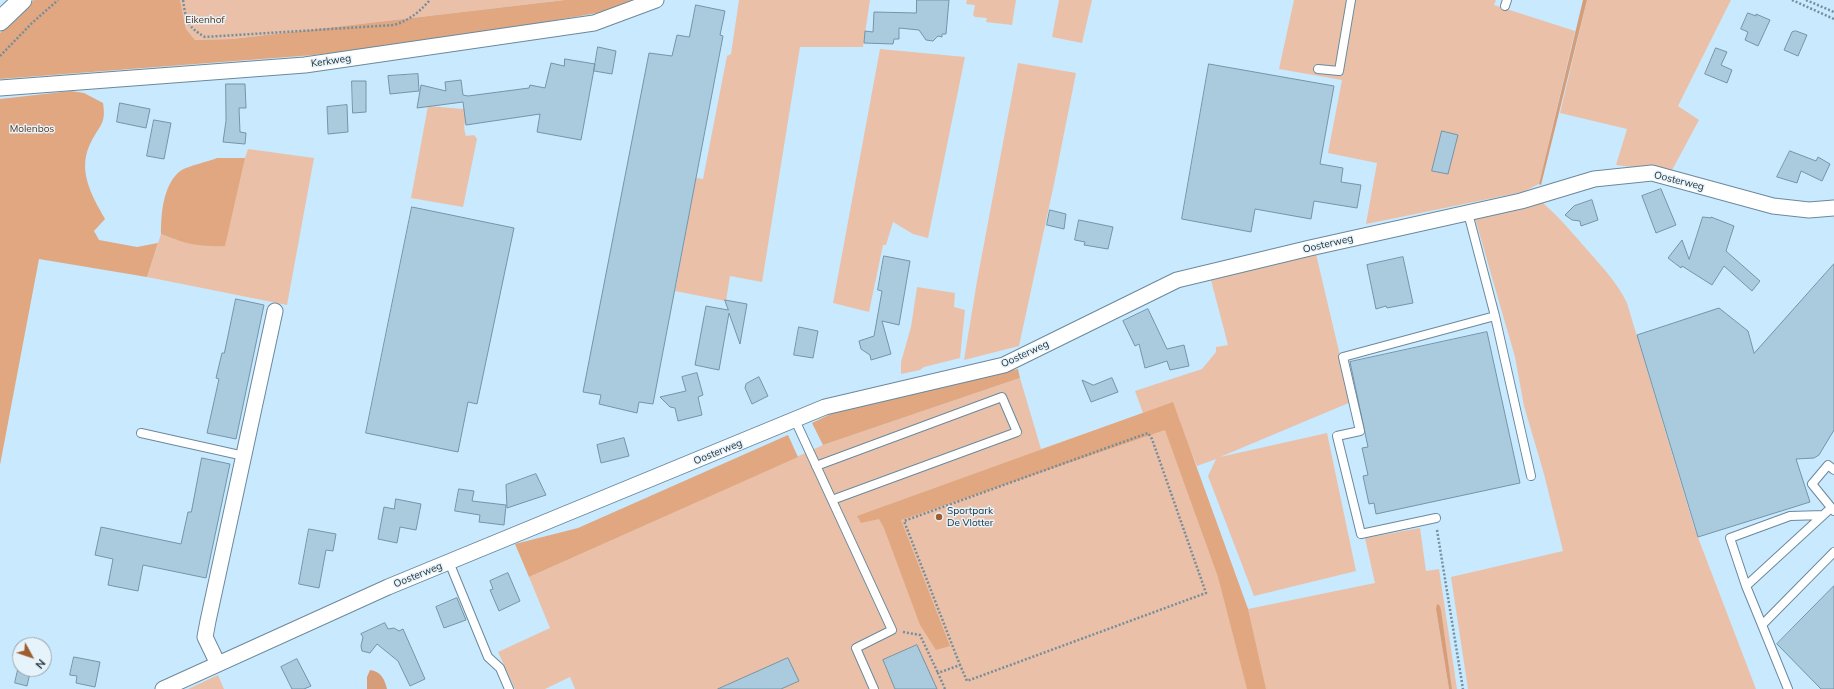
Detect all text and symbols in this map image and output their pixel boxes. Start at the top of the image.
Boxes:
park label: Eikenhof [185,14,225,26]
street label: Kerkweg [310,52,352,70]
park label: Molenbos [10,123,54,135]
street label: Oosterweg [1653,169,1705,193]
street label: Oosterweg [1302,232,1354,256]
street label: Oosterweg [999,338,1051,370]
street label: Oosterweg [692,437,744,467]
place label: Sportpark De Vlotter [947,505,993,528]
marker: Sportpark De Vlotter [934,512,944,522]
street label: Oosterweg [392,560,444,590]
north arrow [12,637,52,677]
text: N [32,656,48,672]

